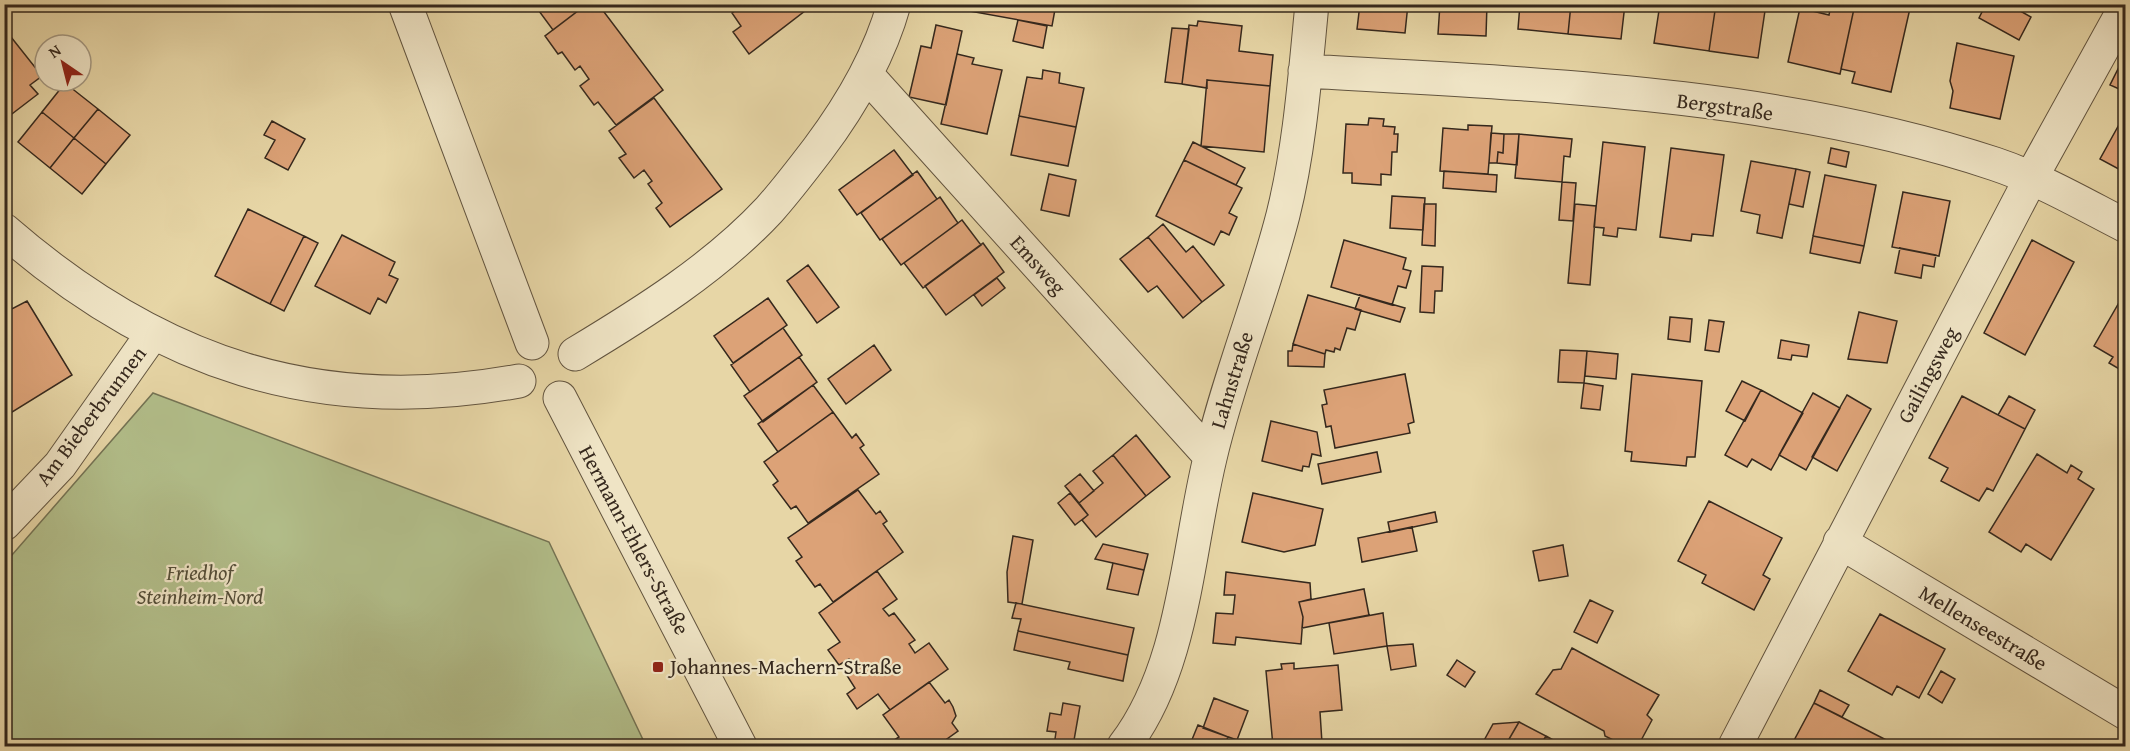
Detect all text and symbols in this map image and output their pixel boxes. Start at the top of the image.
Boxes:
north arrow [33,33,93,93]
text: N [43,38,66,64]
street label: Bergstraße [1675,84,1775,129]
street label: Emsweg [1003,228,1074,302]
street label: Gailingsweg [1889,320,1966,429]
street label: Lahnstraße [1202,327,1261,432]
street label: Am Bieberbrunnen [28,339,154,492]
street label: Hermann-Ehlers-Straße [571,439,698,640]
park label: Friedhof Steinheim-Nord [137,557,263,612]
street label: Mellenseestraße [1913,577,2053,678]
place label: Johannes-Machern-Straße [667,651,902,682]
marker: Johannes-Machern-Straße [651,660,665,674]

